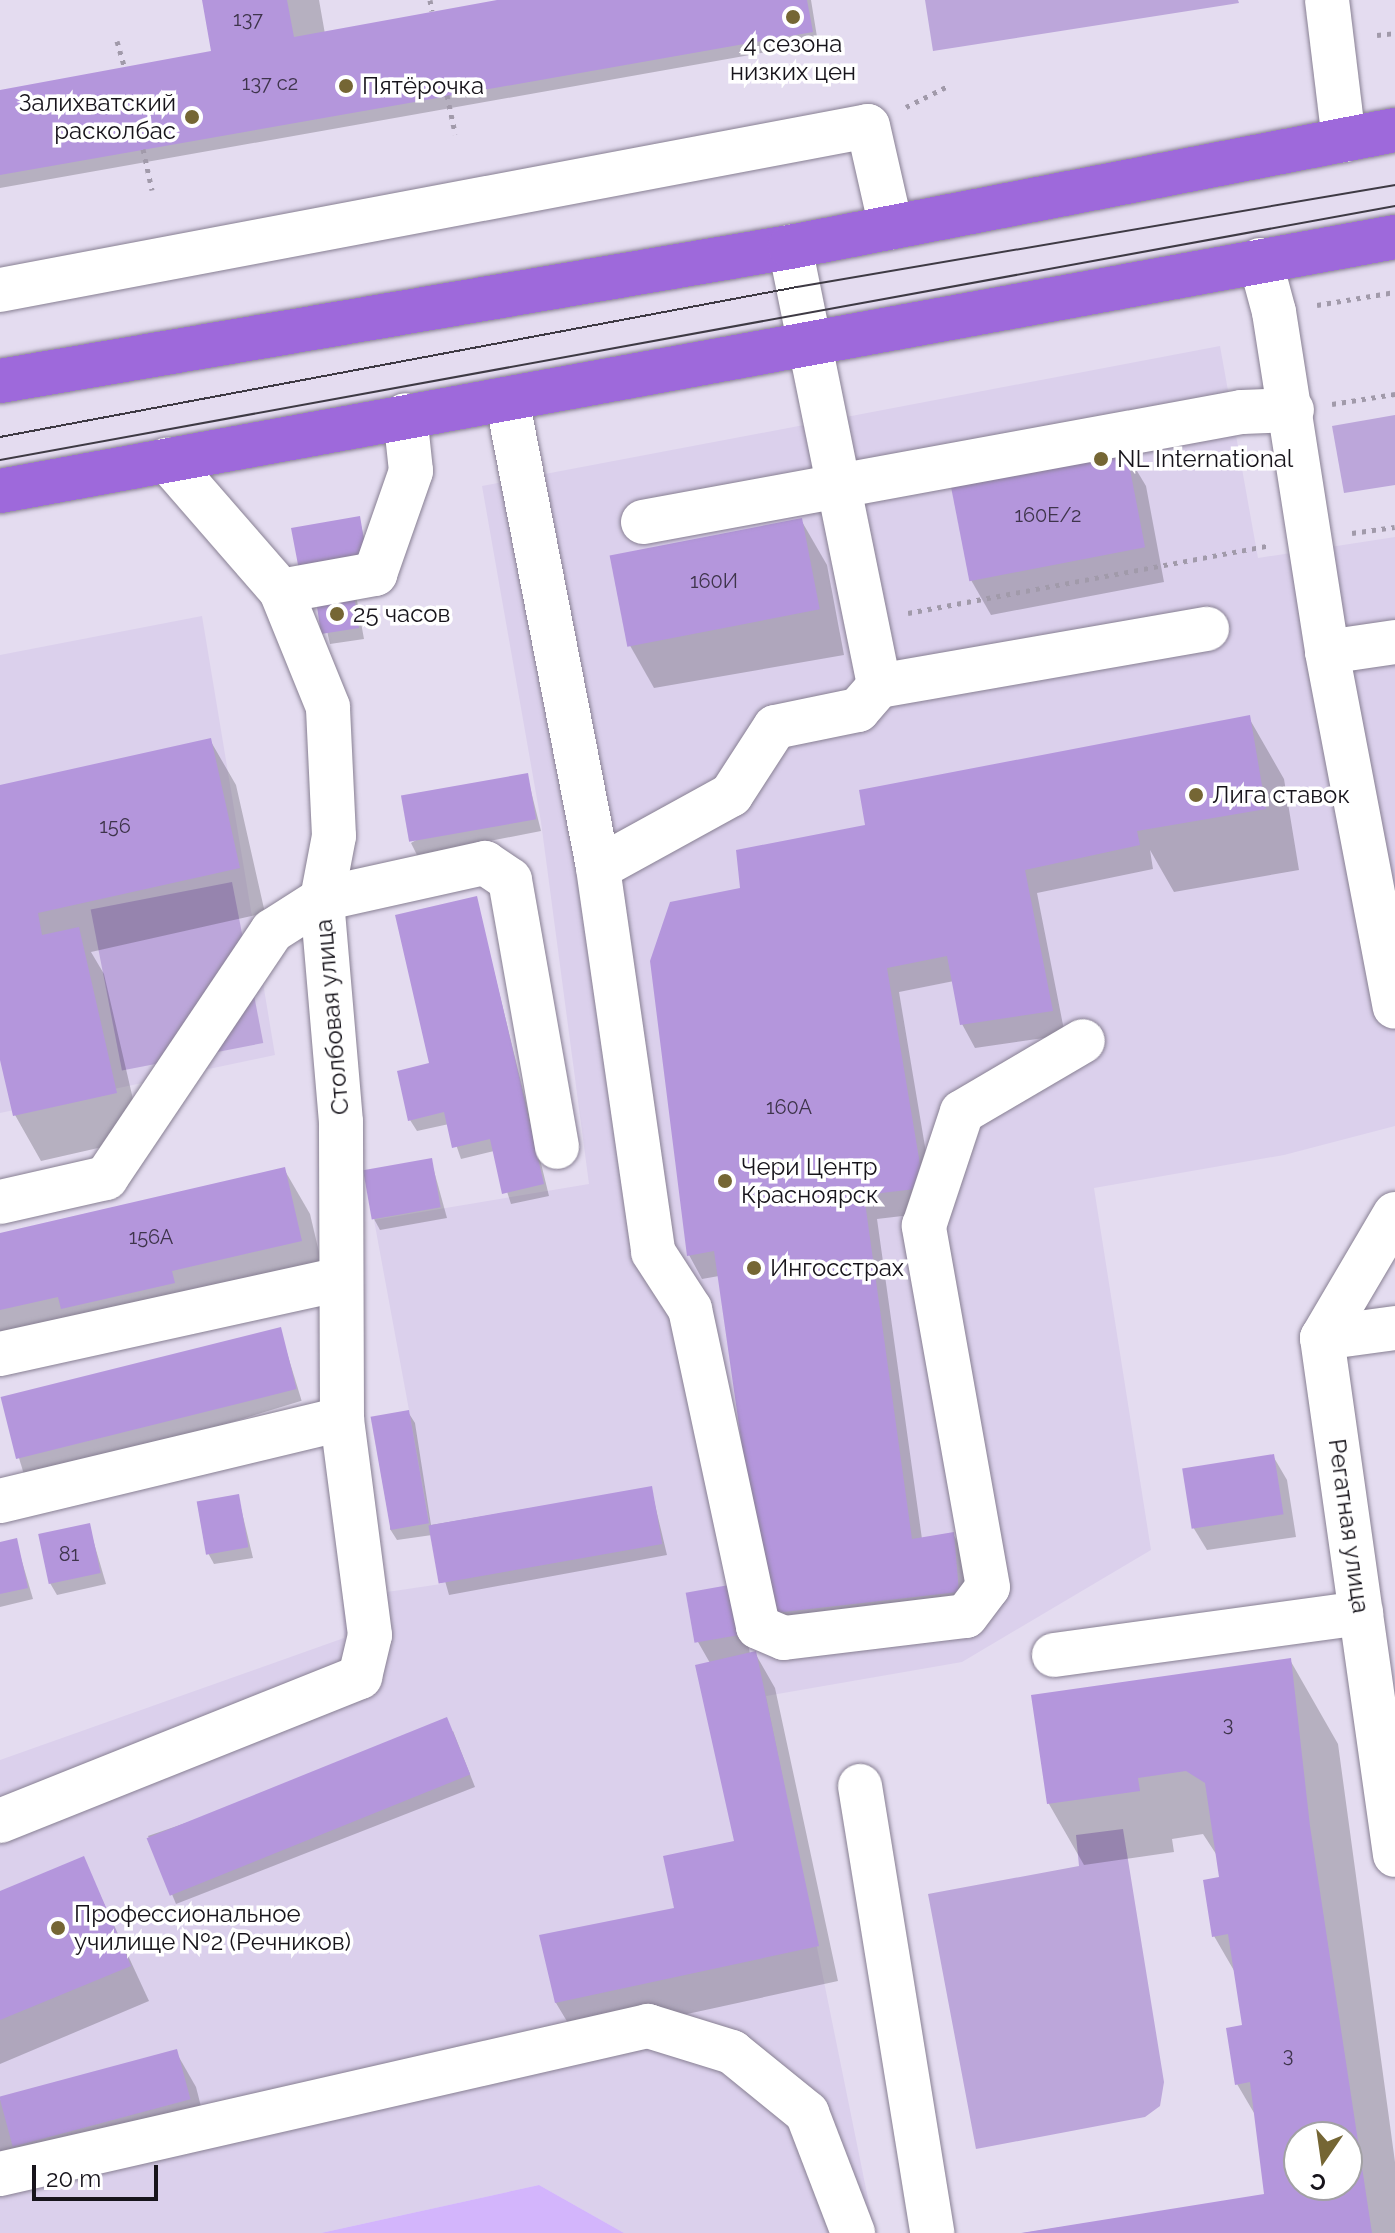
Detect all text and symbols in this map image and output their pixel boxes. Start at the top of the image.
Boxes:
house number: 137 [233,7,263,31]
marker: 4 сезона низких цен [784,8,802,26]
place label: 4 сезона низких цен [730,30,856,86]
house number: 137 с2 [242,71,298,95]
place label: Пятёрочка [362,72,484,100]
marker: Пятёрочка [337,77,355,95]
place label: Залихватский расколбас [19,89,176,145]
marker: Залихватский расколбас [183,108,201,126]
place label: NL International [1117,445,1294,473]
marker: NL International [1092,450,1110,468]
house number: 160Е/2 [1014,503,1082,527]
house number: 160И [690,569,738,593]
place label: 25 часов [353,600,450,628]
marker: 25 часов [328,605,346,623]
place label: Лига ставок [1212,781,1350,809]
marker: Лига ставок [1187,786,1205,804]
house number: 156 [99,814,131,838]
street label: Столбовая улица [309,918,355,1116]
house number: 160А [766,1095,812,1119]
place label: Чери Центр Красноярск [741,1153,878,1209]
marker: Чери Центр Красноярск [716,1172,734,1190]
house number: 156А [129,1225,173,1249]
place label: Ингосстрах [770,1254,904,1282]
marker: Ингосстрах [745,1259,763,1277]
street label: Регатная улица [1322,1437,1376,1615]
house number: 81 [59,1542,79,1566]
house number: 3 [1223,1712,1233,1736]
place label: Профессиональное училище Nº2 (Речников) [74,1900,351,1956]
marker: Профессиональное училище Nº2 (Речников) [49,1919,67,1937]
house number: 3 [1283,2043,1293,2067]
north arrow [1283,2121,1363,2201]
scale bar [36,2149,162,2199]
text: 20 m [46,2164,101,2193]
text: С [1308,2168,1328,2197]

